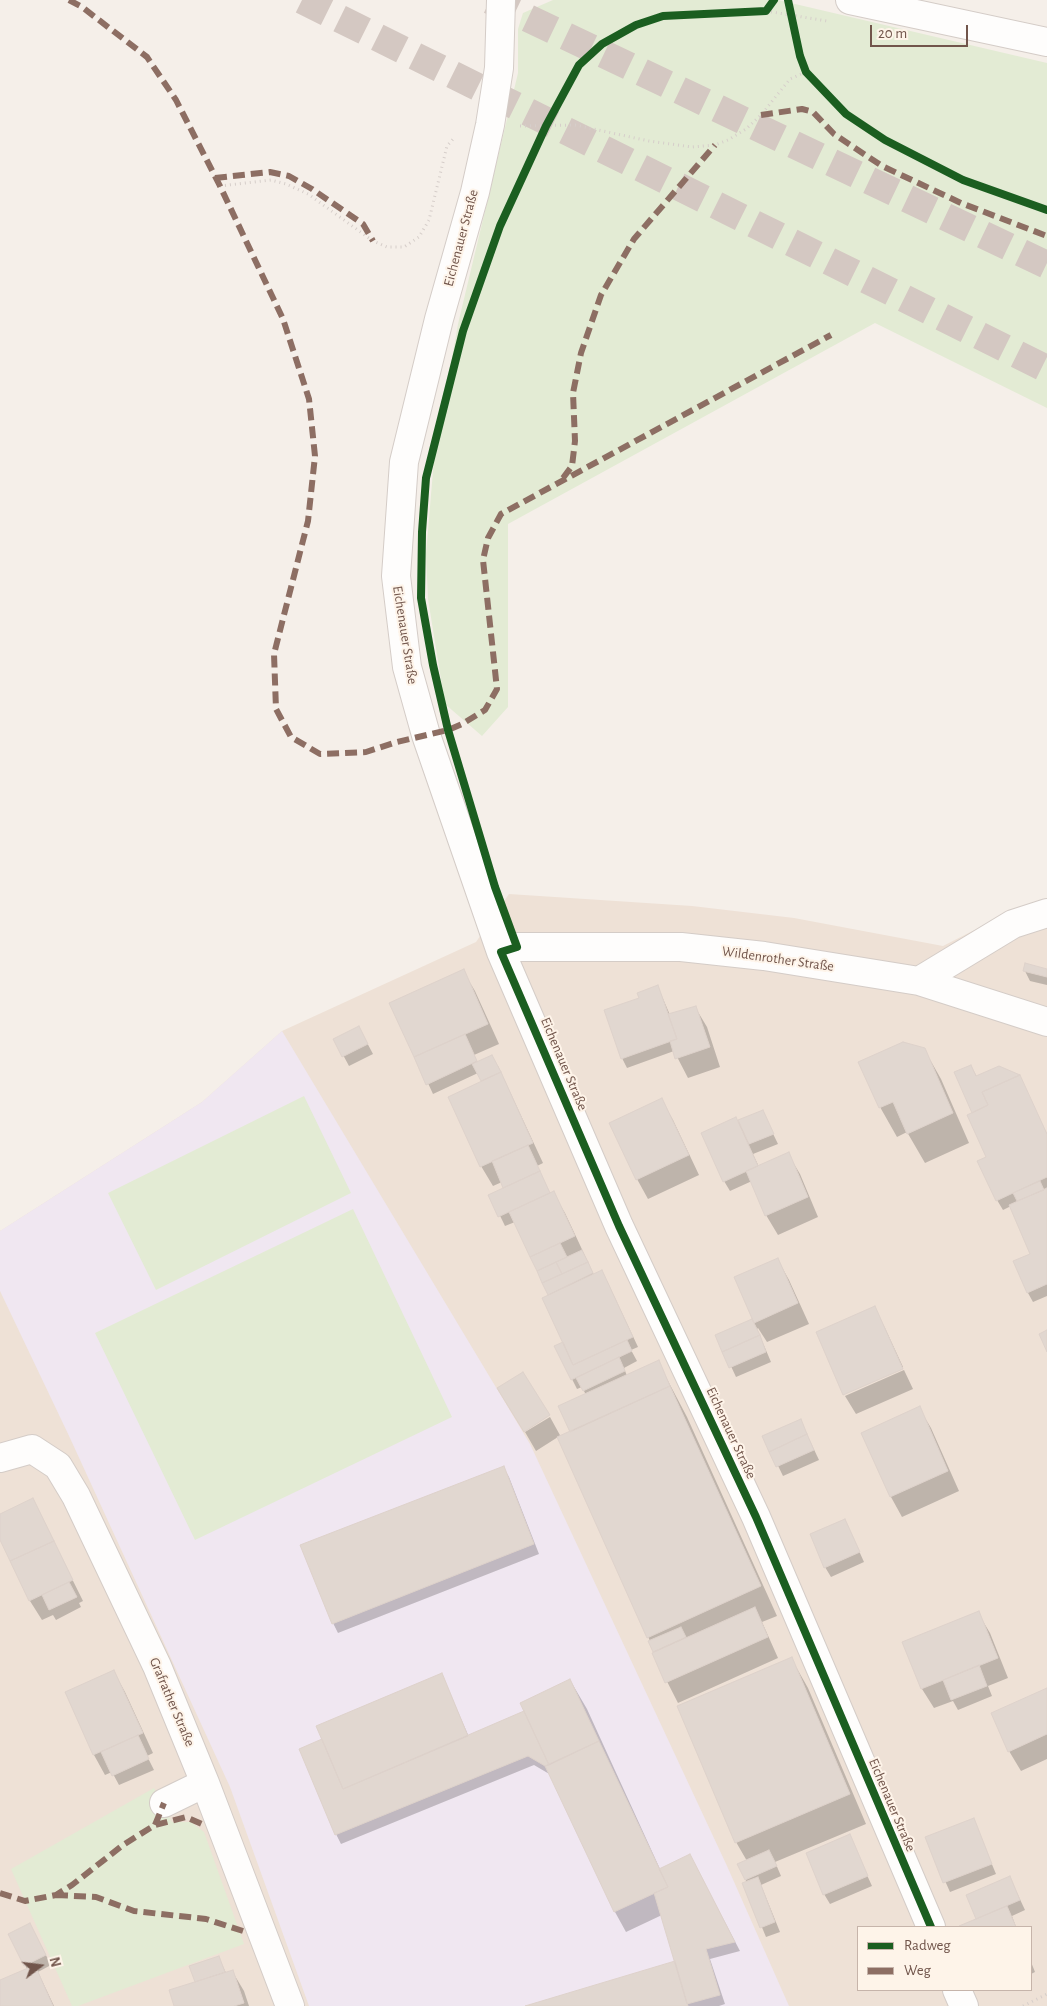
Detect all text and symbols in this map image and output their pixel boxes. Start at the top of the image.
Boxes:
scale bar [872,15,970,47]
text: 20 m [878,26,907,41]
street label: Eichenauer Straße [440,188,482,288]
street label: Eichenauer Straße [389,585,421,685]
street label: Wildenrother Straße [721,943,835,975]
street label: Eichenauer Straße [537,1015,591,1113]
street label: Eichenauer Straße [702,1384,760,1482]
street label: Grafrather Straße [146,1655,198,1749]
street label: Eichenauer Straße [865,1756,919,1854]
legend [857,1926,1032,1991]
text: Radweg [904,1938,951,1953]
north arrow [15,1941,65,1991]
text: N [46,1956,63,1969]
text: Weg [904,1963,931,1978]

